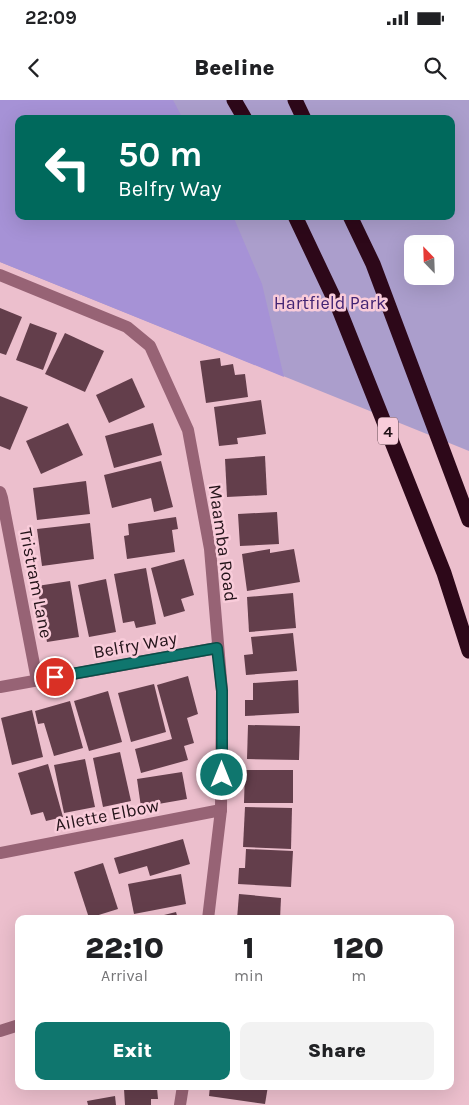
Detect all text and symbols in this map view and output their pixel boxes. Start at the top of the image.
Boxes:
text: 22:09 [25,7,77,29]
icon: back [20,54,48,82]
icon: search [421,54,449,82]
text: Beeline [194,55,275,81]
text: 50 m [118,134,203,175]
icon: left [35,135,100,200]
text: Belfry Way [118,176,221,202]
north arrow [404,235,454,285]
map controls [404,235,454,285]
park label: Hartfield Park [274,292,386,314]
road number: 4 [378,418,398,444]
street label: Maamba Road [204,483,242,603]
street label: Tristram Lane [15,526,57,640]
street label: Belfry Way [91,627,179,663]
pin [34,656,76,698]
icon: arrive [41,663,69,691]
position arrow [195,748,247,800]
street label: Ailette Elbow [53,794,161,836]
text: 22:10 [85,930,164,966]
text: 1 [243,930,254,966]
text: 120 [333,930,384,966]
text: Arrival [101,966,148,985]
text: min [234,966,263,985]
text: m [351,966,366,985]
button: Exit [35,1022,230,1080]
button: Share [240,1022,434,1080]

